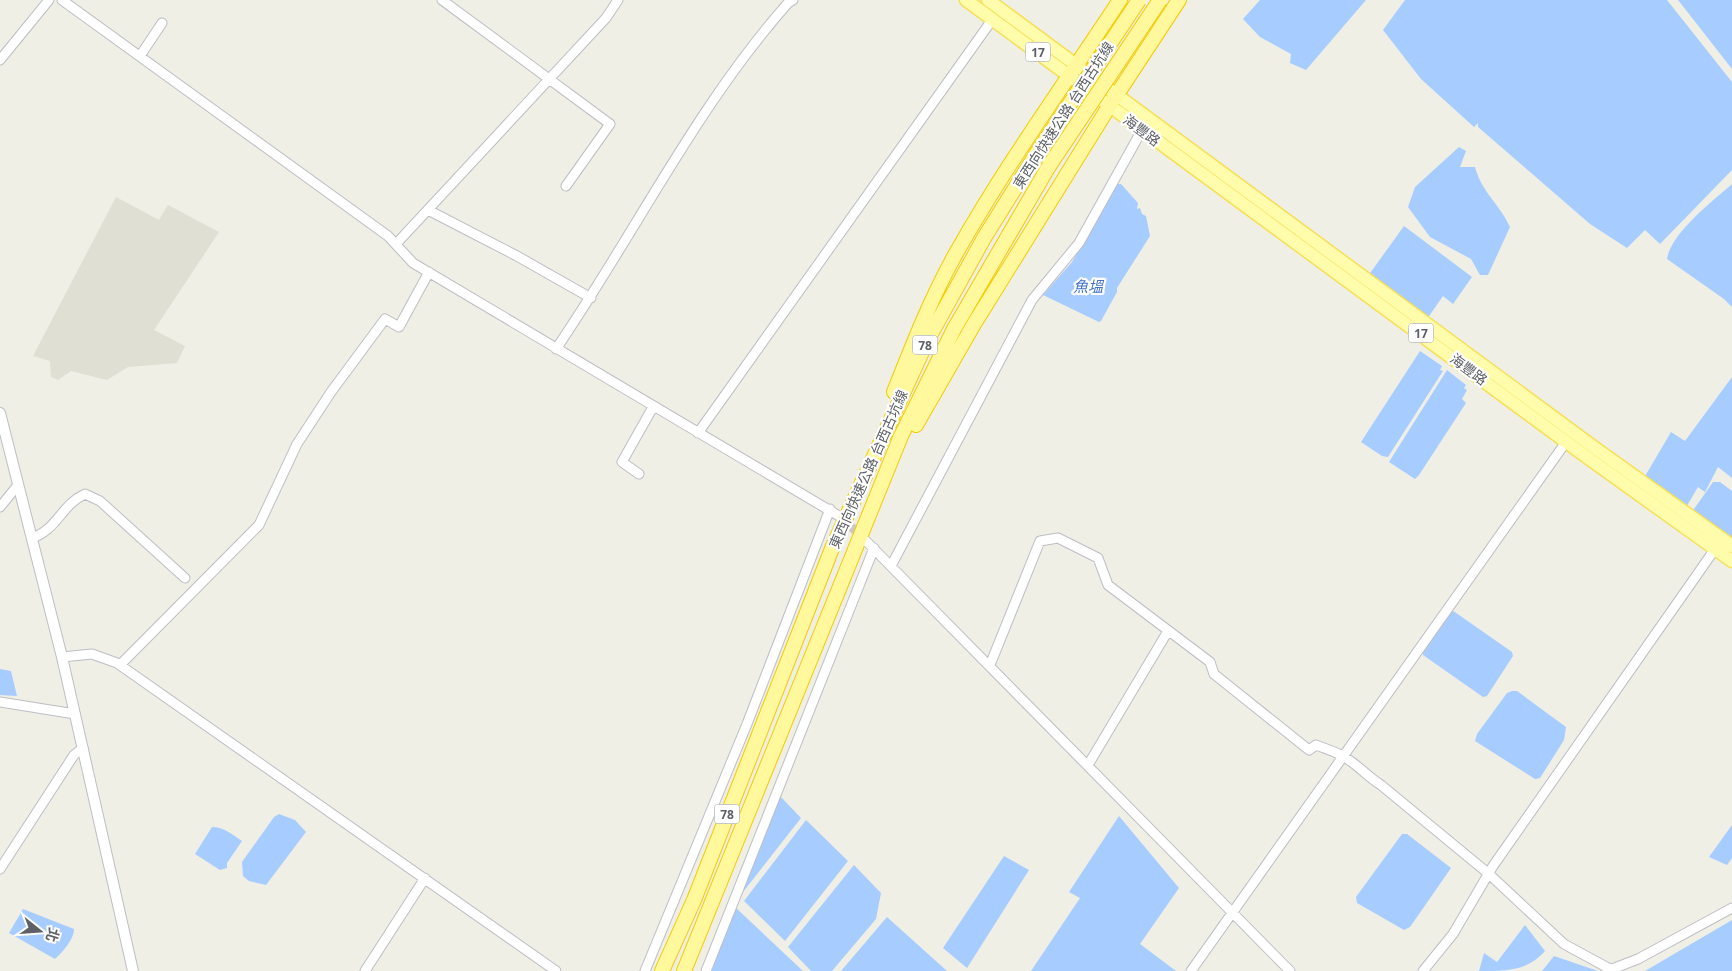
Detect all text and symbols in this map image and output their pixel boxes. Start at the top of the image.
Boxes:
street label: 東西向快速公路 台西古坑線 [1008,38,1118,192]
road number: 17 [1026,42,1050,62]
street label: 海豐路 [1120,110,1164,150]
water label: 魚塭 [1073,276,1105,296]
road number: 17 [1408,323,1434,342]
road number: 78 [912,336,938,354]
street label: 海豐路 [1447,349,1491,389]
street label: 東西向快速公路 台西古坑線 [824,387,912,551]
road number: 78 [714,804,740,824]
north arrow [15,906,65,956]
text: 北 [42,925,64,944]

